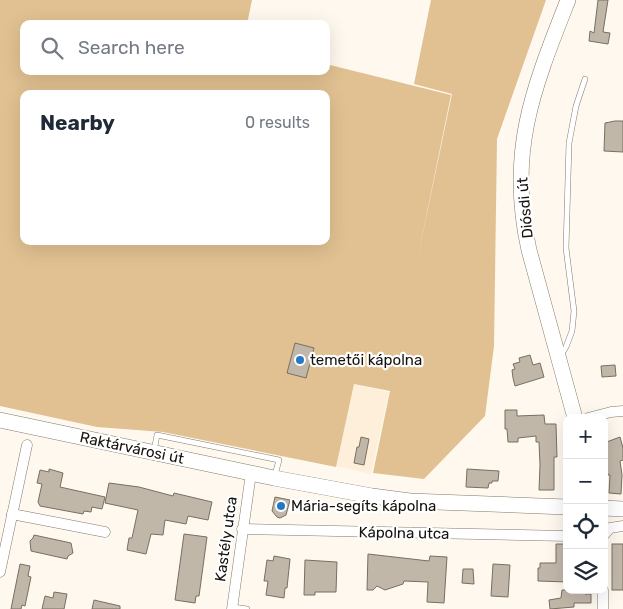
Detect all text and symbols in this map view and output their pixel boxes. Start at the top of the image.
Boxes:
search box [20,20,330,75]
icon: search [38,34,66,62]
text: Search here [78,36,185,59]
text: Nearby [40,110,115,135]
text: 0 results [245,113,310,132]
street label: Diósdi út [513,177,537,239]
place label: temetői kápolna [310,351,422,369]
marker: temetői kápolna [294,354,306,366]
map controls [563,414,608,594]
button: + [563,414,608,459]
street label: Raktárvárosi út [78,428,186,468]
button: − [563,459,608,504]
street label: Kastély utca [211,495,241,583]
place label: Mária-segíts kápolna [291,497,436,515]
marker: Mária-segíts kápolna [275,500,287,512]
button: locate [563,504,608,549]
street label: Kápolna utca [358,523,450,543]
button: layers [563,549,608,594]

